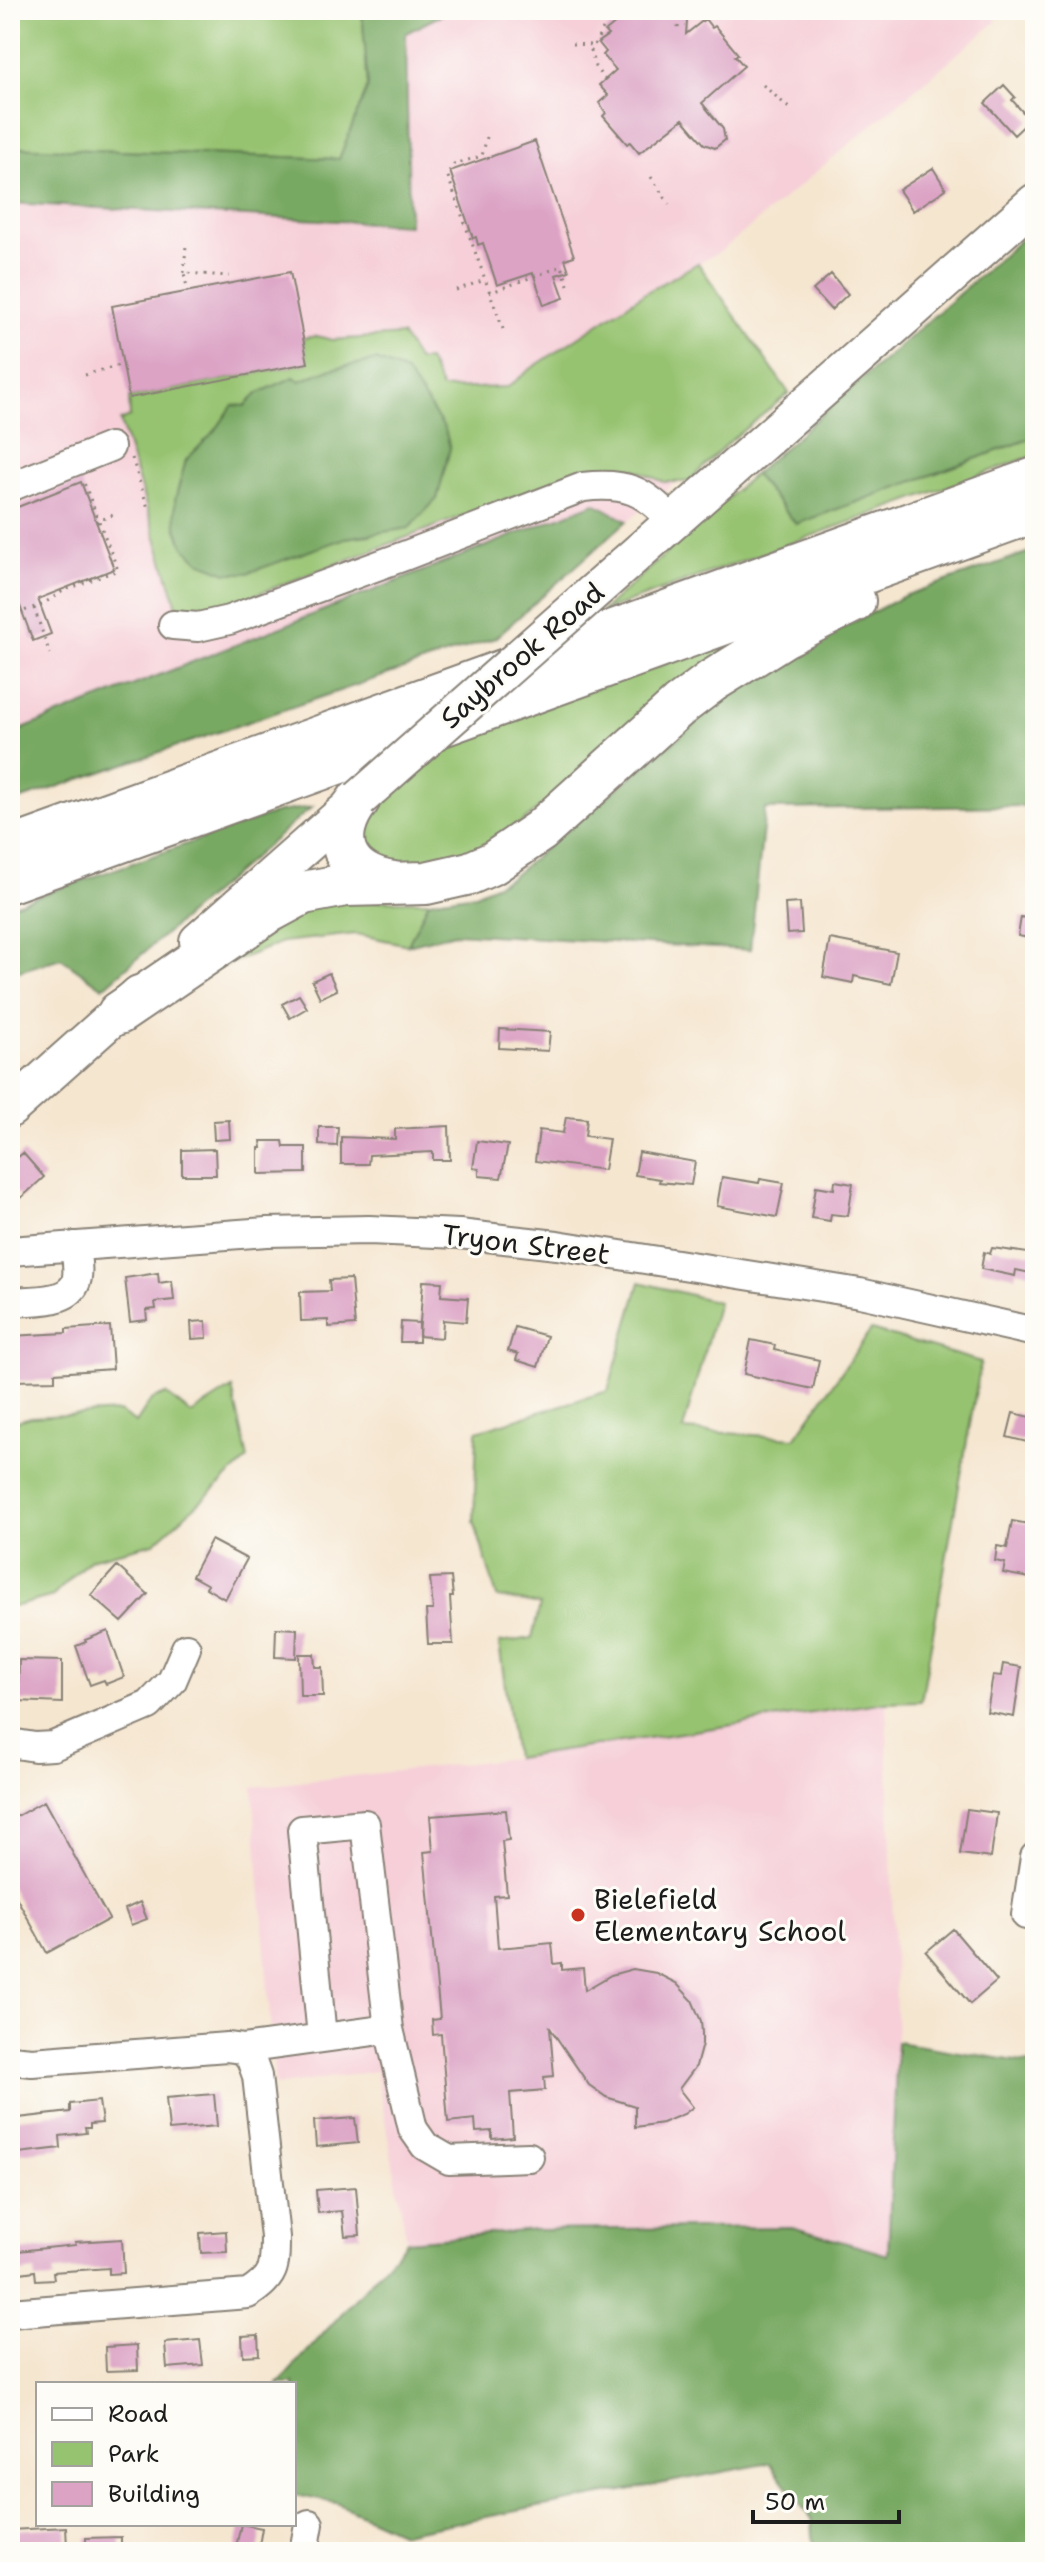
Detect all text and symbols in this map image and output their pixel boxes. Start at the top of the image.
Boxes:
street label: Saybrook Road [432,573,612,737]
street label: Tryon Street [440,1215,612,1273]
place label: Bielefield Elementary School [594,1880,847,1950]
marker: Bielefield Elementary School [569,1906,587,1924]
legend [36,2382,296,2526]
text: Road [108,2398,168,2430]
text: Park [108,2438,160,2470]
scale bar [753,2474,899,2524]
text: Building [108,2478,200,2510]
text: 50 m [765,2486,825,2518]

